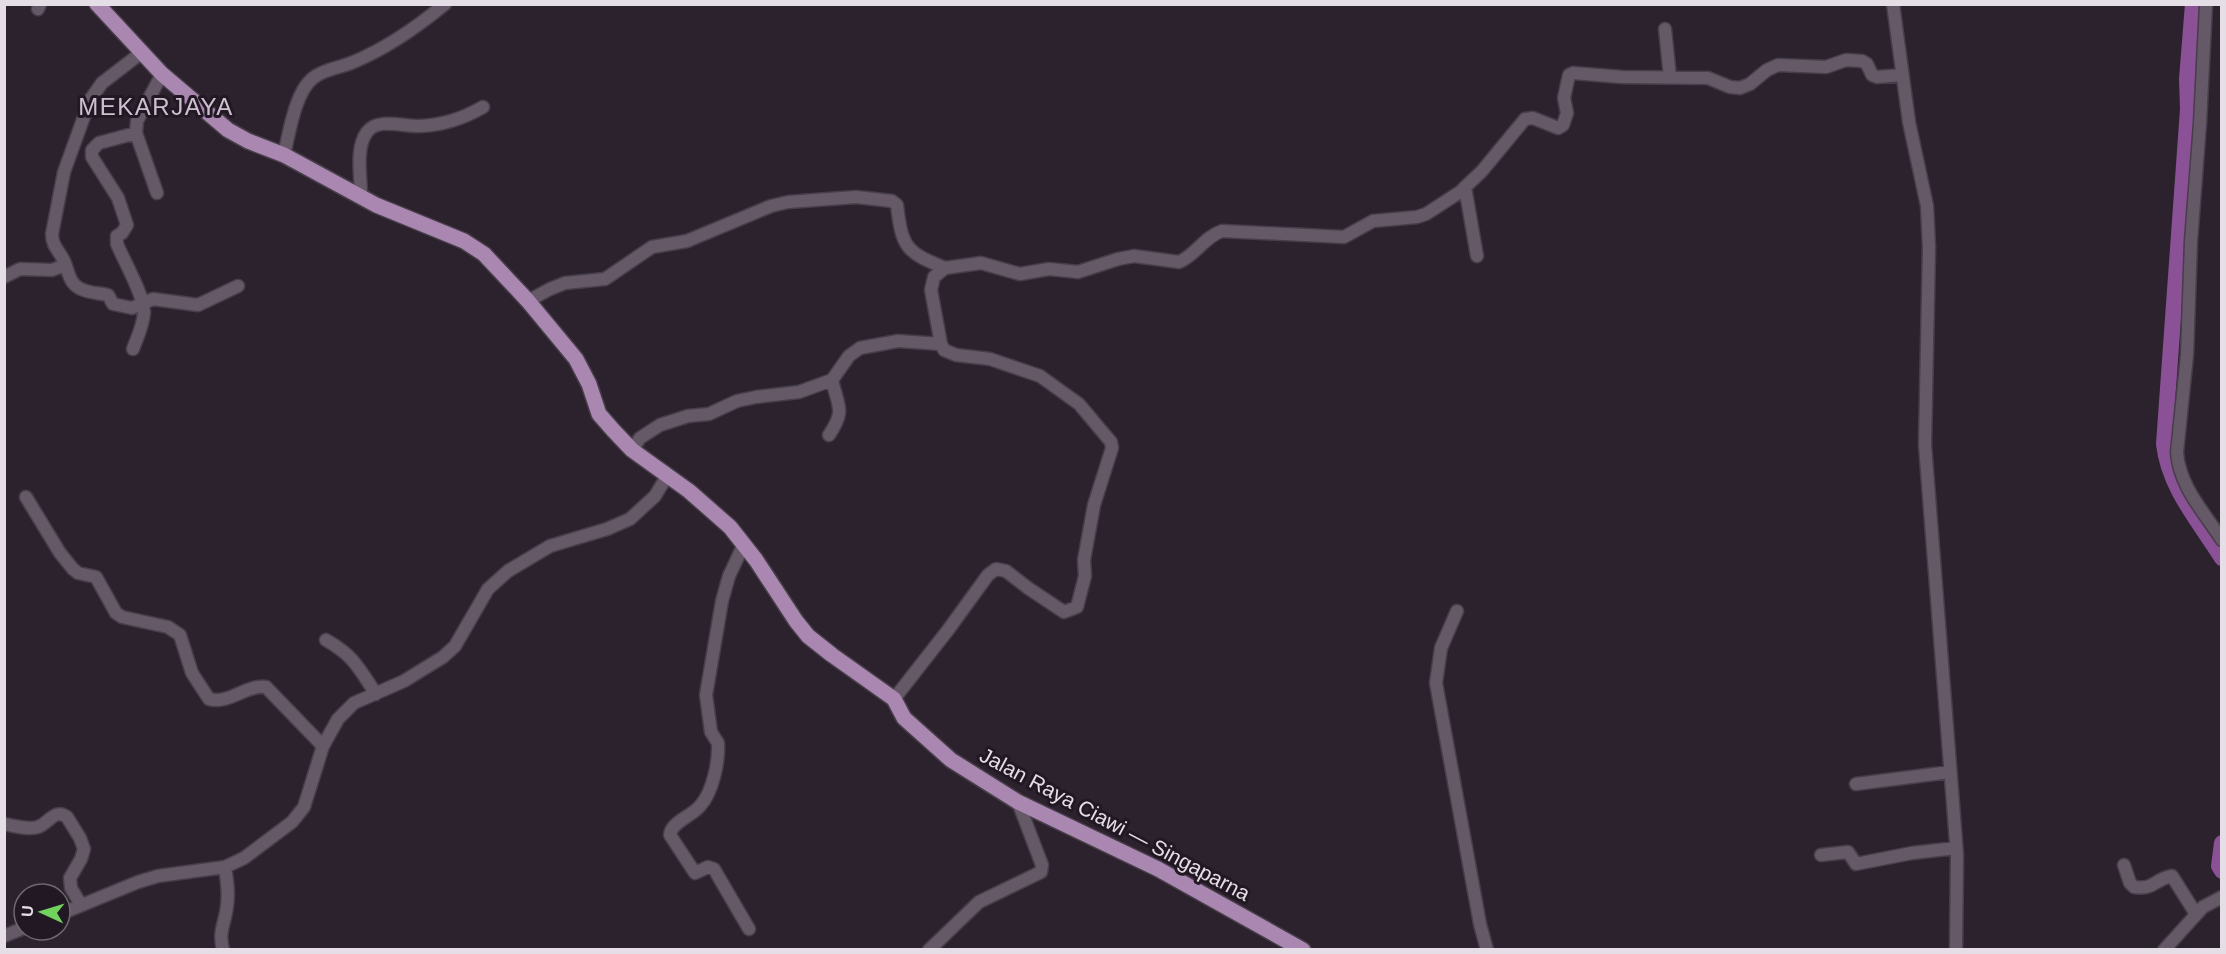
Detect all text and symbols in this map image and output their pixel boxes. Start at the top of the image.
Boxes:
district label: MEKARJAYA [78,93,234,120]
street label: Jalan Raya Ciawi — Singaparna [976,743,1254,905]
north arrow [12,882,72,942]
text: U [19,905,36,917]

